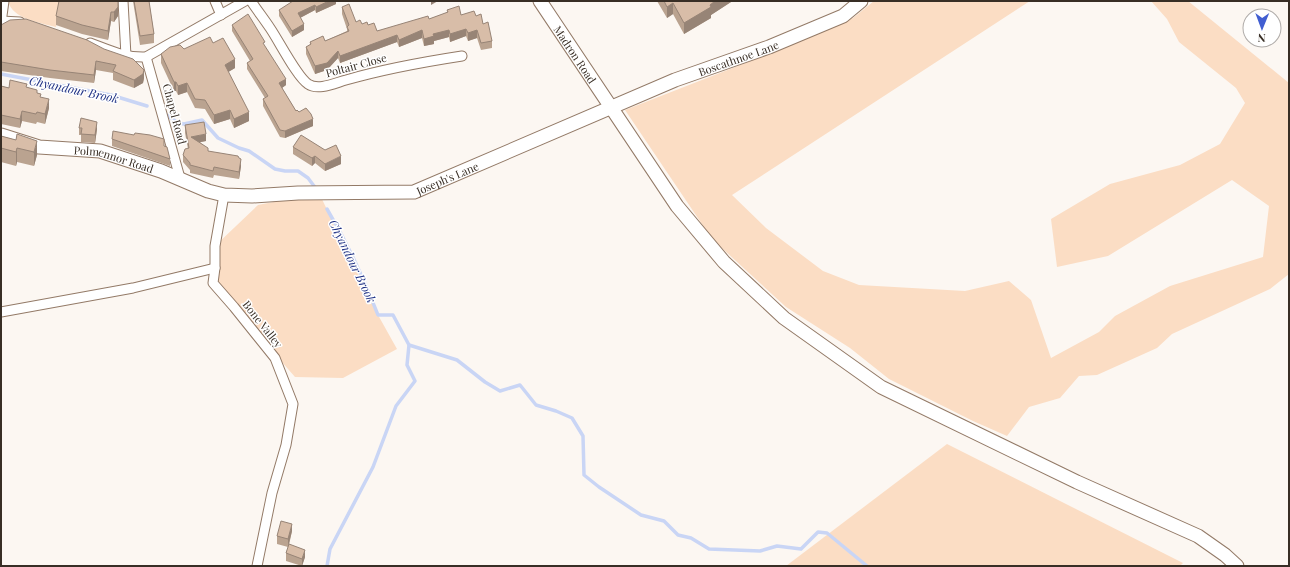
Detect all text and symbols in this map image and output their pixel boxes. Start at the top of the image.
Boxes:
north arrow [1242,8,1282,48]
street label: Madron Road [551,22,601,87]
text: N [1258,31,1266,46]
street label: Boscathnoe Lane [696,36,781,79]
street label: Poltair Close [324,50,389,80]
water label: Chyandour Brook [28,72,120,106]
street label: Chapel Road [160,82,190,147]
street label: Polmennor Road [73,142,156,176]
street label: Joseph's Lane [413,158,481,198]
water label: Chyandour Brook [326,217,380,305]
street label: Bone Valley [240,297,287,351]

